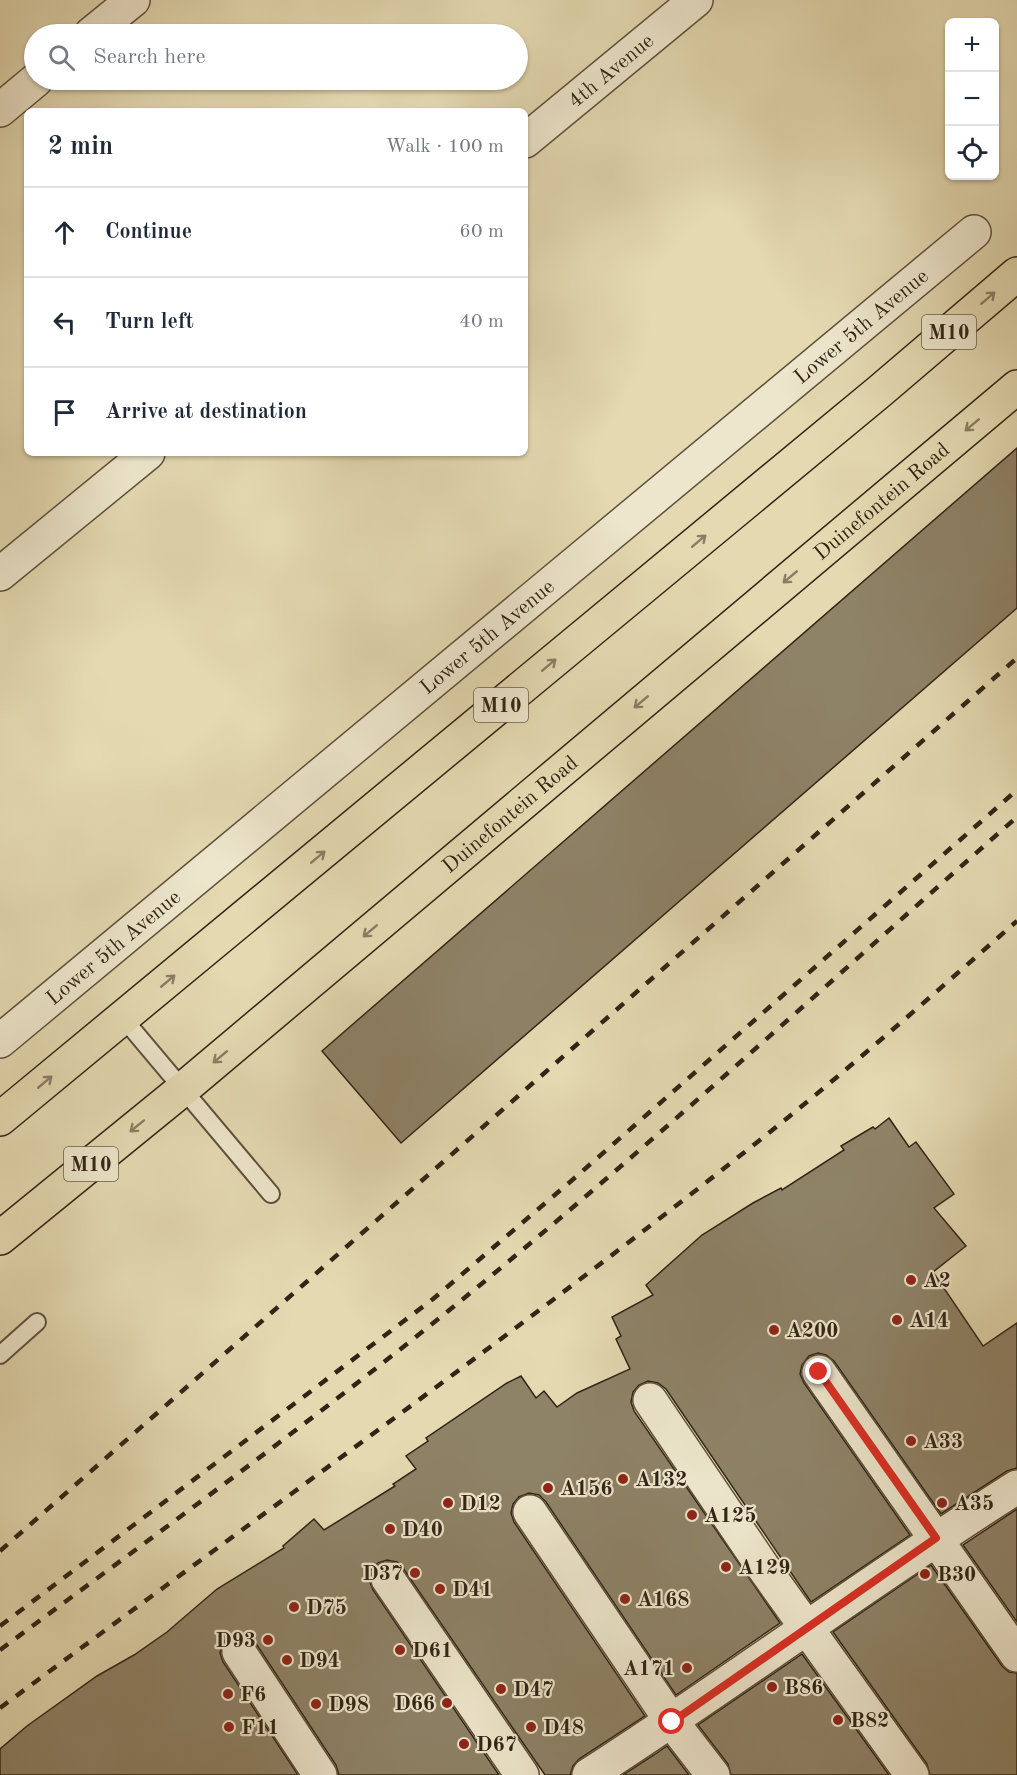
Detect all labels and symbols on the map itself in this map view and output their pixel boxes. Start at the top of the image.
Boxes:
street label: 4th Avenue [565,30,658,113]
street label: Lower 5th Avenue [791,266,933,389]
one-way arrow [980,292,996,305]
road number: M10 [922,315,976,349]
one-way arrow [964,418,980,431]
street label: Duinefontein Road [811,439,954,565]
one-way arrow [691,534,706,548]
one-way arrow [782,570,798,583]
street label: Lower 5th Avenue [417,576,559,699]
one-way arrow [541,659,557,672]
road number: M10 [474,688,528,722]
one-way arrow [633,696,649,709]
street label: Duinefontein Road [439,752,582,878]
one-way arrow [310,850,326,863]
street label: Lower 5th Avenue [43,887,185,1010]
one-way arrow [362,925,378,938]
one-way arrow [160,974,175,988]
one-way arrow [213,1050,229,1063]
one-way arrow [37,1075,52,1089]
one-way arrow [129,1120,145,1133]
road number: M10 [64,1147,118,1181]
place label: A2 [923,1271,951,1292]
marker: A2 [904,1273,918,1287]
place label: A14 [909,1311,949,1332]
marker: A14 [890,1313,904,1327]
place label: A200 [786,1321,838,1342]
marker: A200 [767,1323,781,1337]
route end [805,1358,831,1384]
place label: A33 [923,1432,963,1453]
marker: A33 [904,1434,918,1448]
place label: A132 [635,1470,687,1491]
marker: A132 [616,1472,630,1486]
place label: A156 [560,1479,612,1500]
marker: A156 [541,1481,555,1495]
place label: D12 [460,1494,501,1515]
place label: A35 [954,1494,994,1515]
marker: D12 [441,1496,455,1510]
marker: A35 [935,1496,949,1510]
place label: A125 [704,1506,756,1527]
marker: A125 [685,1508,699,1522]
place label: D40 [402,1520,443,1541]
marker: D40 [383,1522,397,1536]
place label: A129 [738,1558,790,1579]
marker: A129 [719,1560,733,1574]
place label: D37 [362,1564,403,1585]
place label: B30 [937,1565,976,1586]
marker: D37 [408,1566,422,1580]
marker: B30 [918,1567,932,1581]
place label: D41 [452,1580,493,1601]
marker: D41 [433,1582,447,1596]
place label: A168 [637,1590,689,1611]
marker: A168 [618,1592,632,1606]
place label: D75 [306,1598,347,1619]
marker: D75 [287,1600,301,1614]
place label: D93 [215,1631,256,1652]
marker: D93 [261,1633,275,1647]
place label: D61 [412,1641,453,1662]
marker: D61 [393,1643,407,1657]
place label: D94 [299,1651,340,1672]
marker: D94 [280,1653,294,1667]
place label: A171 [623,1659,675,1680]
marker: A171 [680,1661,694,1675]
place label: B86 [784,1678,823,1699]
place label: D47 [513,1680,554,1701]
marker: B86 [765,1680,779,1694]
marker: D47 [494,1682,508,1696]
place label: F6 [240,1685,266,1706]
marker: F6 [221,1687,235,1701]
place label: D66 [394,1694,435,1715]
place label: D98 [328,1695,369,1716]
marker: D66 [440,1696,454,1710]
marker: D98 [309,1697,323,1711]
route start [658,1708,684,1734]
place label: B82 [850,1711,889,1732]
marker: B82 [831,1713,845,1727]
place label: F11 [241,1718,279,1739]
place label: D48 [543,1718,584,1739]
marker: F11 [222,1720,236,1734]
marker: D48 [524,1720,538,1734]
place label: D67 [476,1735,517,1756]
marker: D67 [457,1737,471,1751]

